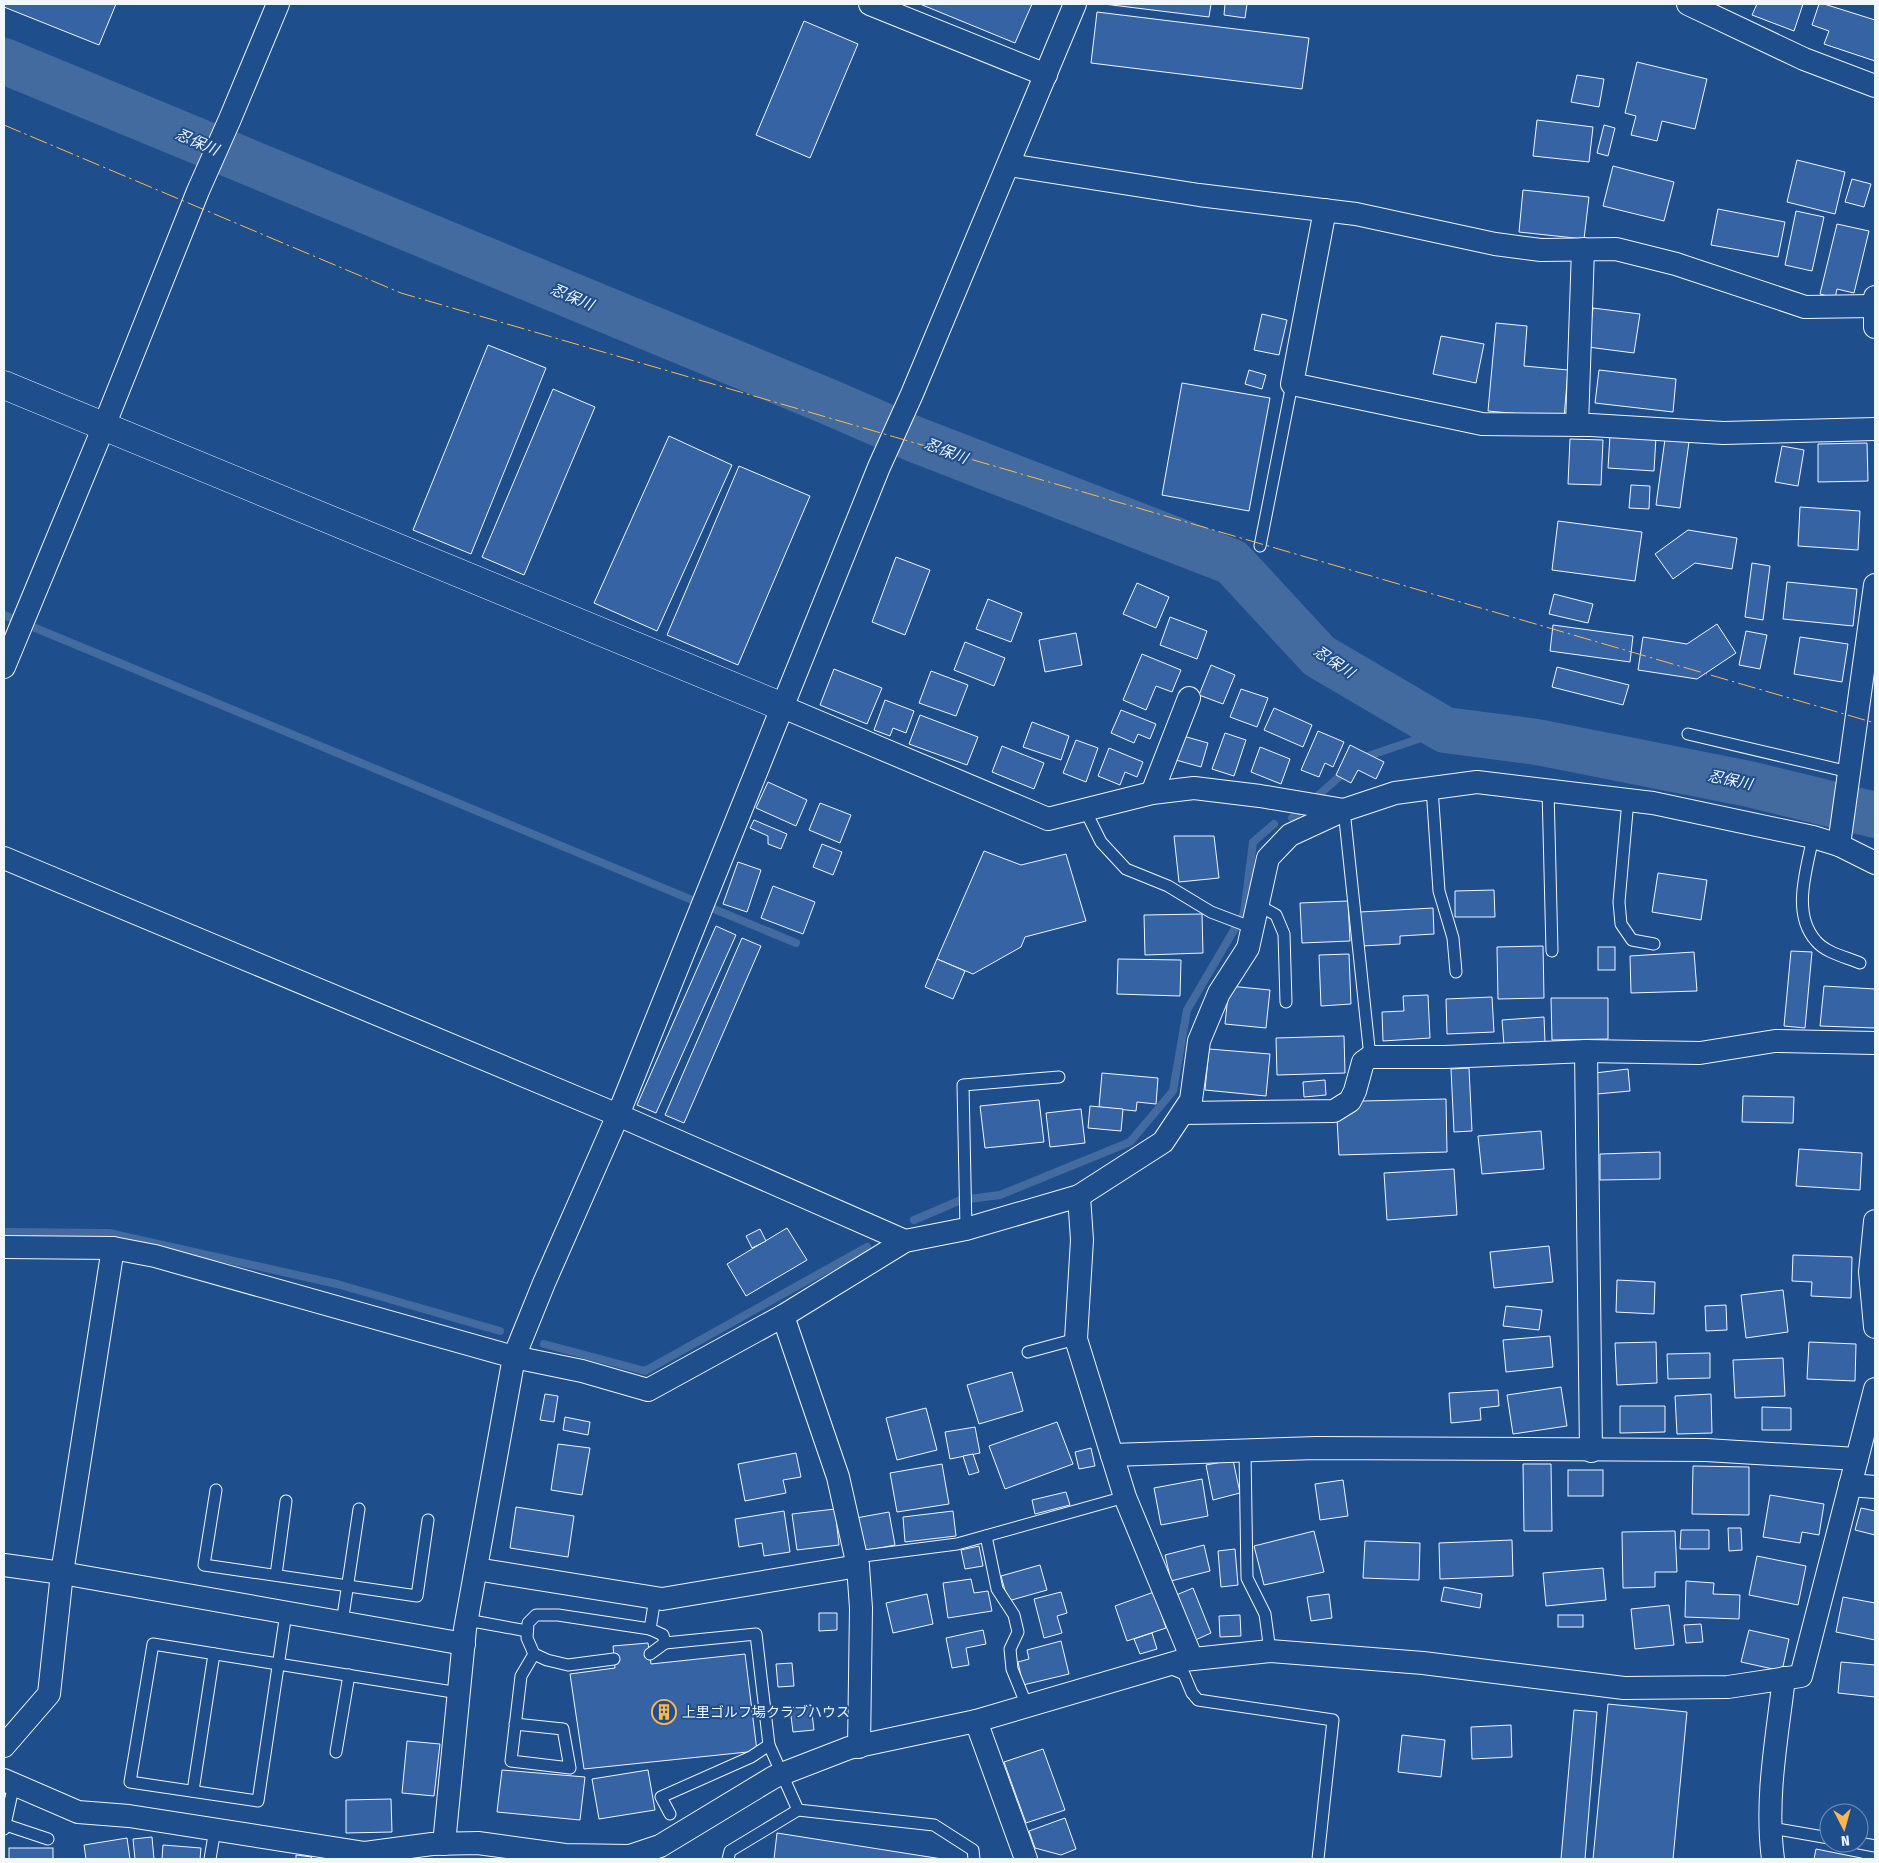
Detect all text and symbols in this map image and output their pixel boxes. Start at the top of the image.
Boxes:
water label: 忍保川 [173,125,223,160]
water label: 忍保川 [548,280,598,315]
water label: 忍保川 [922,435,972,468]
water label: 忍保川 [1310,642,1359,683]
water label: 忍保川 [1706,767,1756,794]
building icon: 上里ゴルフ場クラブハウス [651,1699,677,1725]
place label: 上里ゴルフ場クラブハウス [682,1704,850,1721]
north arrow [1819,1803,1869,1853]
text: N [1840,1832,1850,1849]

